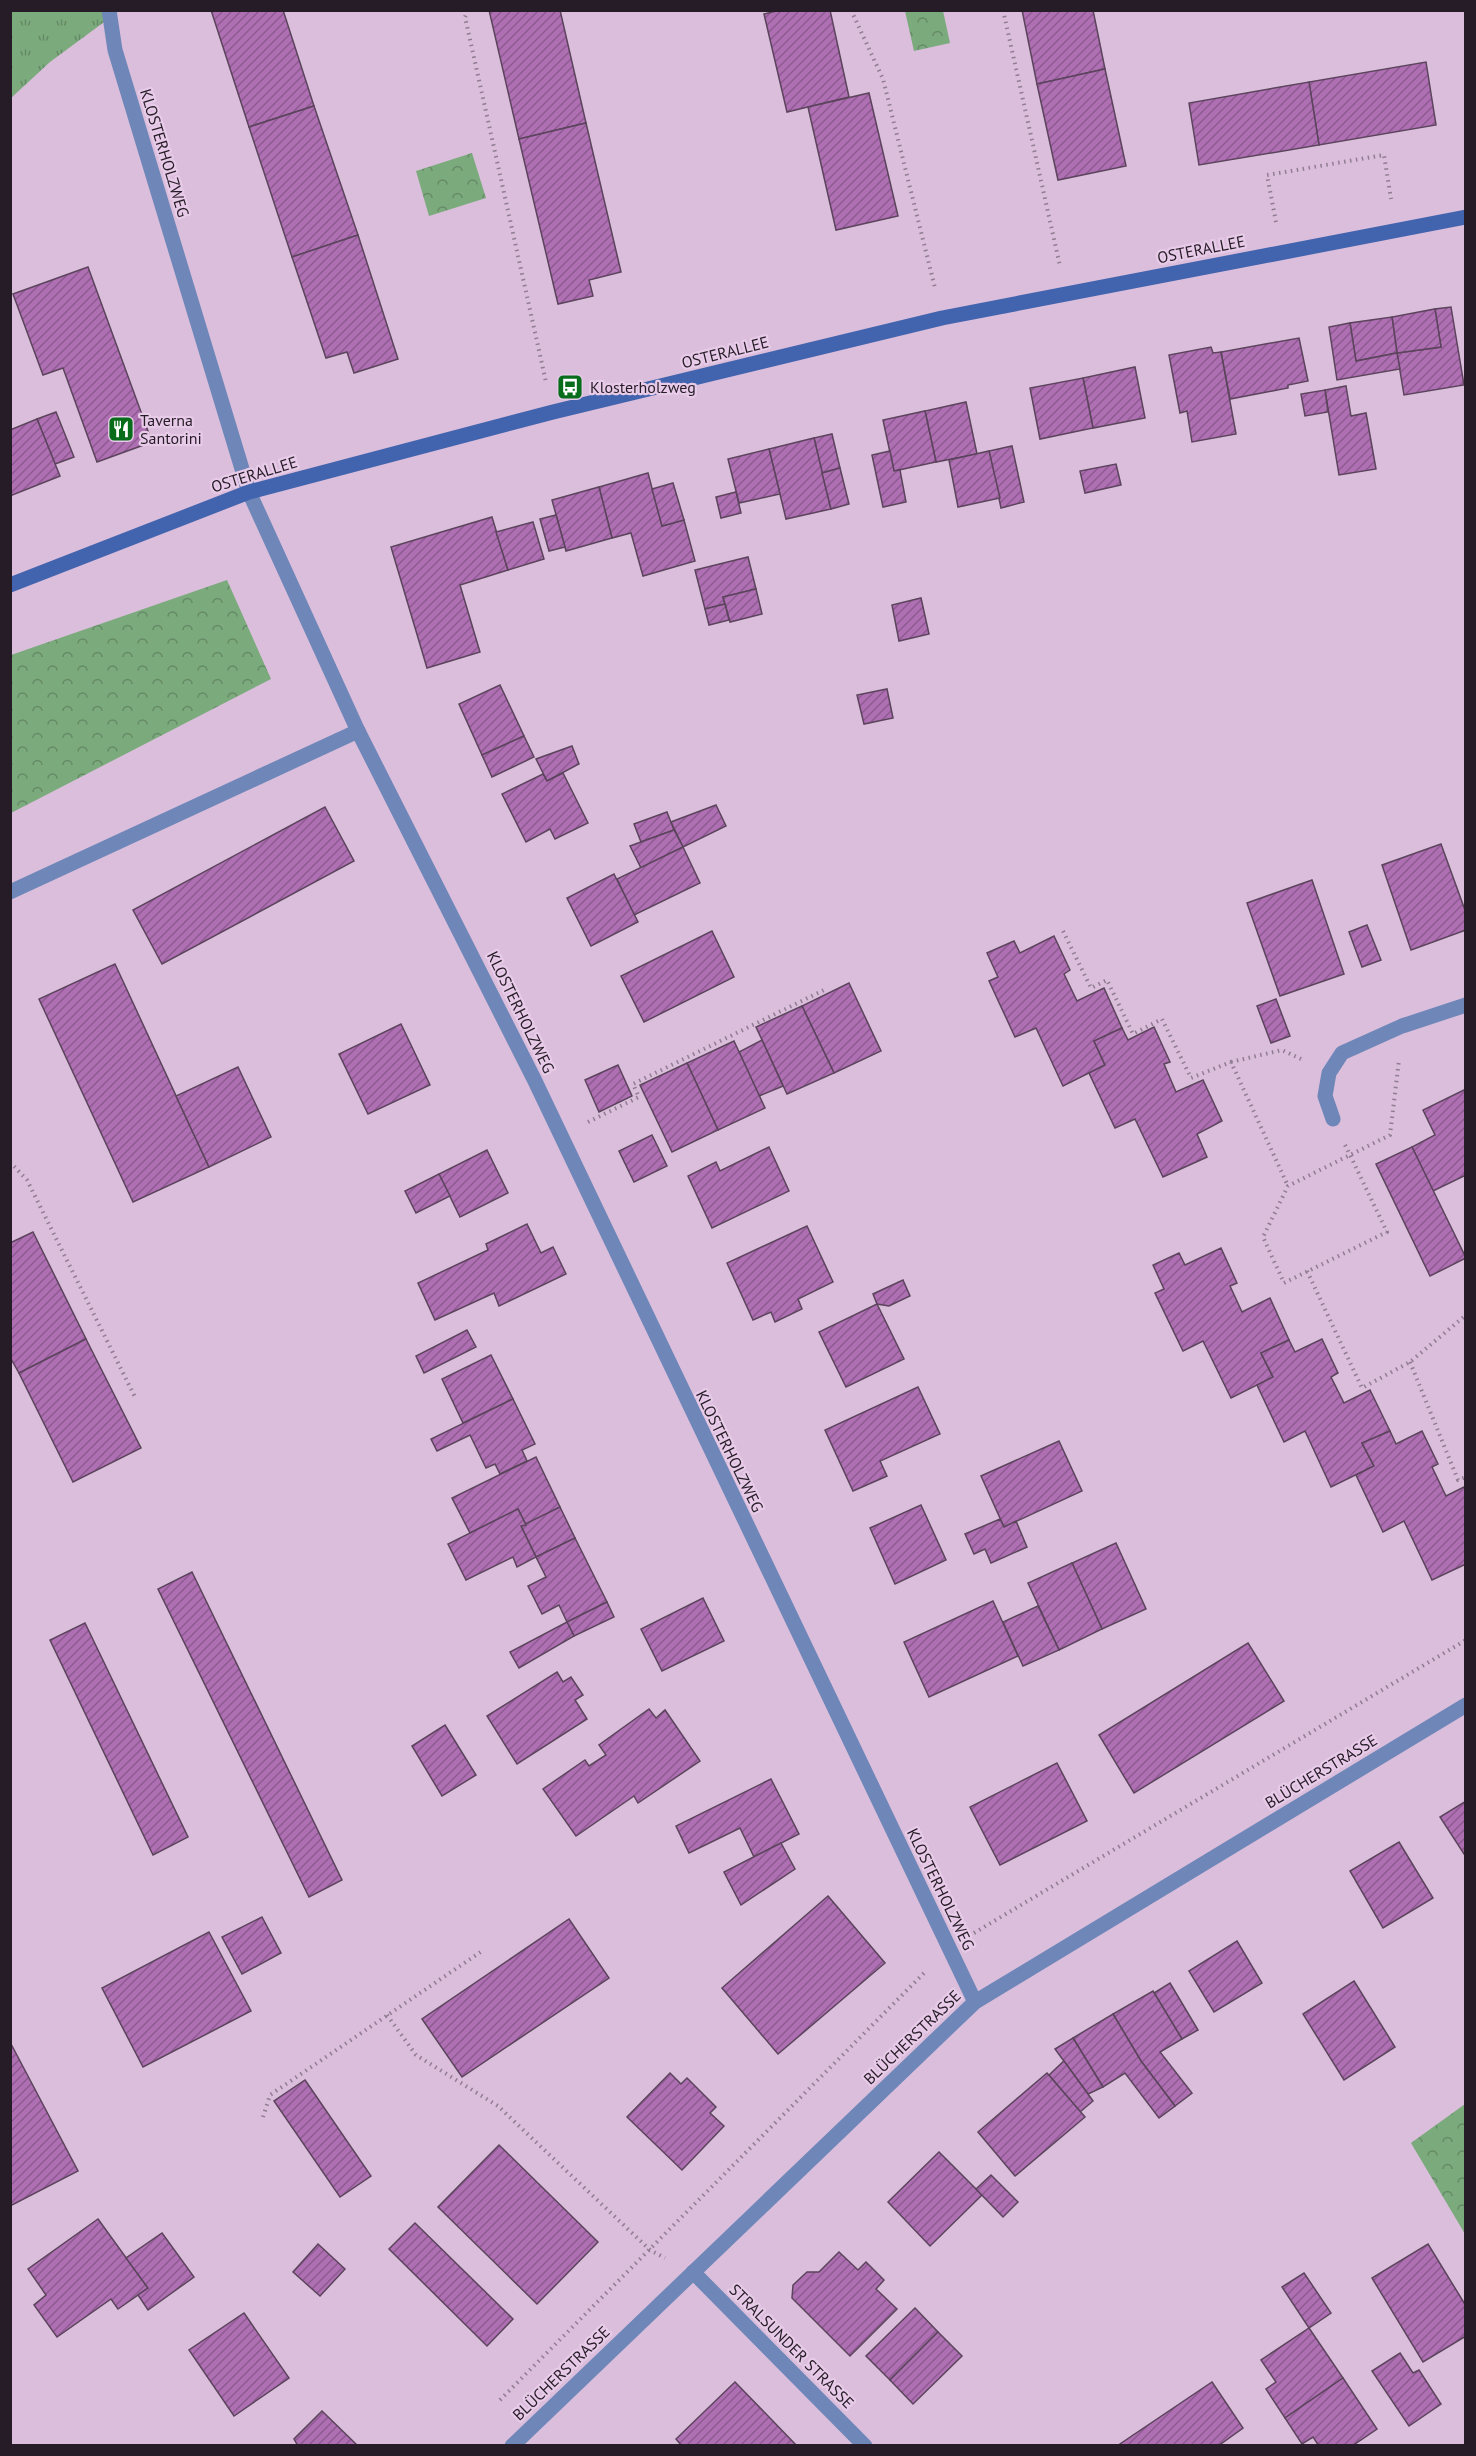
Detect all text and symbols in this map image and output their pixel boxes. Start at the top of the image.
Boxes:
street label: KLOSTERHOLZWEG [136,86,194,220]
street label: OSTERALLEE [1155,231,1247,267]
street label: OSTERALLEE [679,332,771,372]
bus stop icon: Klosterholzweg [555,372,585,402]
place label: Klosterholzweg [590,377,696,397]
place label: Taverna Santorini [140,410,202,448]
restaurant icon: Taverna Santorini [106,414,136,444]
street label: OSTERALLEE [208,451,300,497]
street label: KLOSTERHOLZWEG [483,948,559,1076]
street label: KLOSTERHOLZWEG [692,1387,768,1515]
street label: BLÜCHERSTRASSE [1261,1730,1381,1812]
street label: KLOSTERHOLZWEG [903,1825,979,1953]
street label: BLÜCHERSTRASSE [859,1986,965,2088]
street label: STRALSUNDER STRASSE [726,2280,858,2412]
street label: BLÜCHERSTRASSE [508,2322,614,2424]

